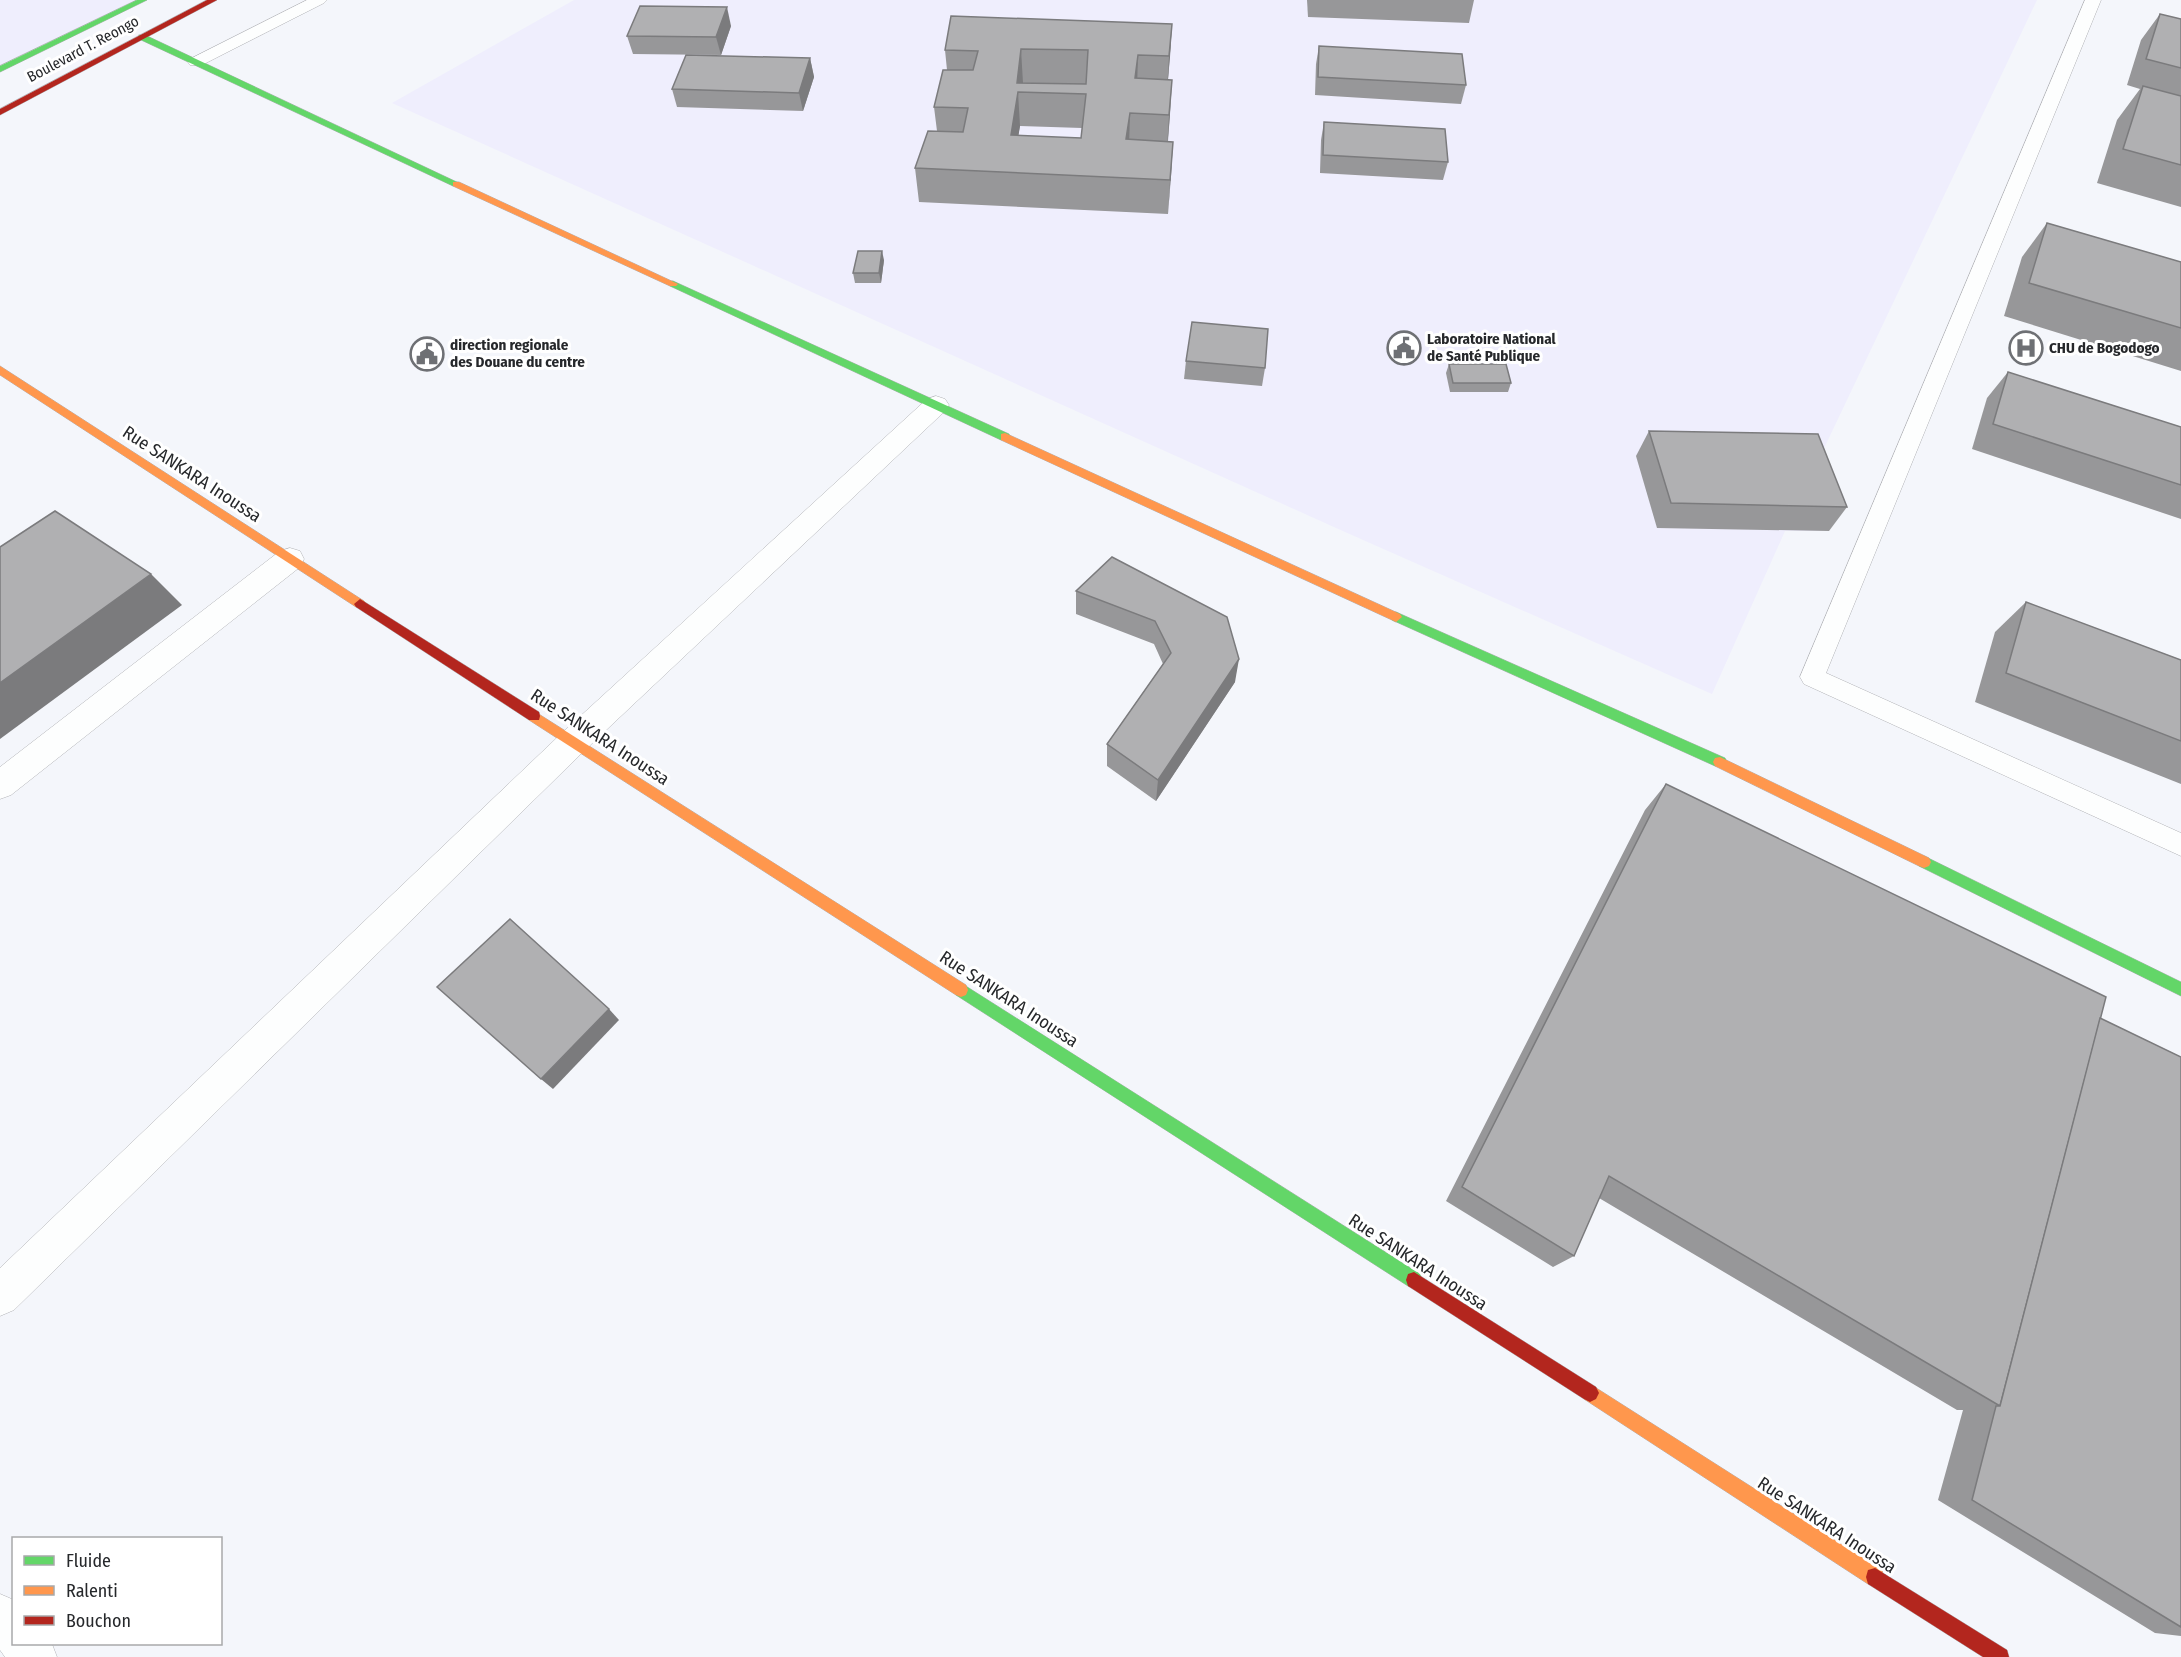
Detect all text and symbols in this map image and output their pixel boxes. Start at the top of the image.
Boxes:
street label: Boulevard T. Reongo [24,12,142,86]
public building icon: Laboratoire National de Santé Publique [1386,330,1422,366]
place label: Laboratoire National de Santé Publique [1427,330,1557,365]
hospital icon: CHU de Bogodogo [2008,330,2044,366]
public building icon: direction regionale des Douane du centre [409,336,445,372]
place label: direction regionale des Douane du centre [450,336,585,371]
place label: CHU de Bogodogo [2049,339,2160,357]
street label: Rue SANKARA Inoussa [118,421,266,527]
street label: Rue SANKARA Inoussa [526,684,674,790]
street label: Rue SANKARA Inoussa [935,946,1083,1052]
street label: Rue SANKARA Inoussa [1344,1209,1492,1315]
street label: Rue SANKARA Inoussa [1753,1472,1901,1578]
legend [12,1537,222,1645]
text: Fluide [66,1550,111,1572]
text: Ralenti [66,1580,118,1602]
text: Bouchon [66,1610,131,1632]

